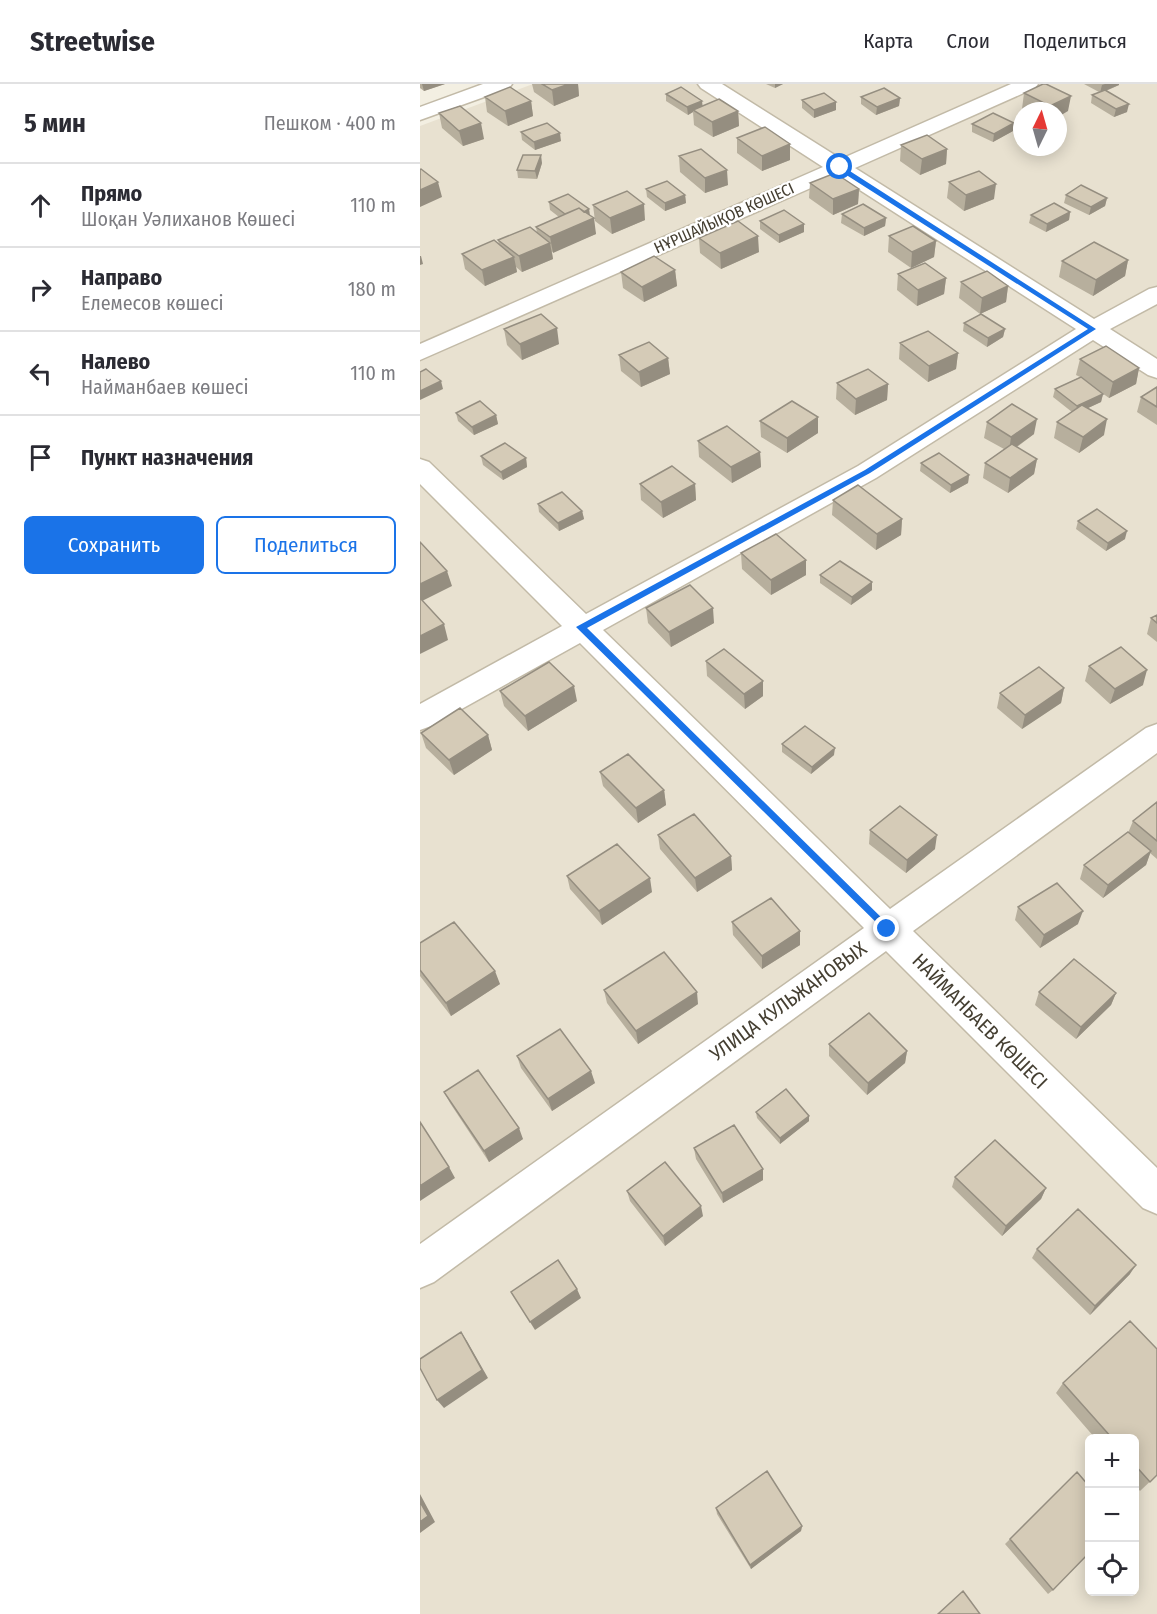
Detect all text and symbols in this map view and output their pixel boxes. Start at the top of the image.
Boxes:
text: Streetwise [30,25,155,58]
text: Карта [863,28,913,54]
text: Слои [946,28,990,54]
text: Поделиться [1023,28,1127,54]
north arrow [1013,102,1067,156]
text: 5 мин [24,108,86,139]
text: Пешком · 400 m [264,111,396,135]
route start [826,153,852,179]
street label: НҰРШАЙЫҚОВ КӨШЕСІ [651,179,797,257]
text: Прямо [81,180,142,207]
icon: ahead [24,189,57,222]
text: 110 m [350,193,396,217]
text: Шоқан Уәлиханов Көшесі [81,207,295,231]
text: Направо [81,264,162,291]
icon: right [24,273,57,306]
text: 180 m [348,277,396,301]
text: Елемесов көшесі [81,291,224,315]
text: Налево [81,348,150,375]
icon: left [24,357,57,390]
text: 110 m [350,361,396,385]
text: Найманбаев көшесі [81,375,248,399]
icon: arrive [24,441,57,474]
text: Пункт назначения [81,444,253,471]
button: Сохранить [24,516,204,574]
button: Поделиться [216,516,396,574]
route end [873,915,899,941]
street label: УЛИЦА КУЛЬЖАНОВЫХ [704,936,871,1066]
street label: НАЙМАНБАЕВ КӨШЕСІ [907,948,1053,1094]
map controls [1085,1434,1139,1596]
button: + [1085,1434,1139,1488]
button: − [1085,1488,1139,1542]
button: locate [1085,1542,1139,1596]

